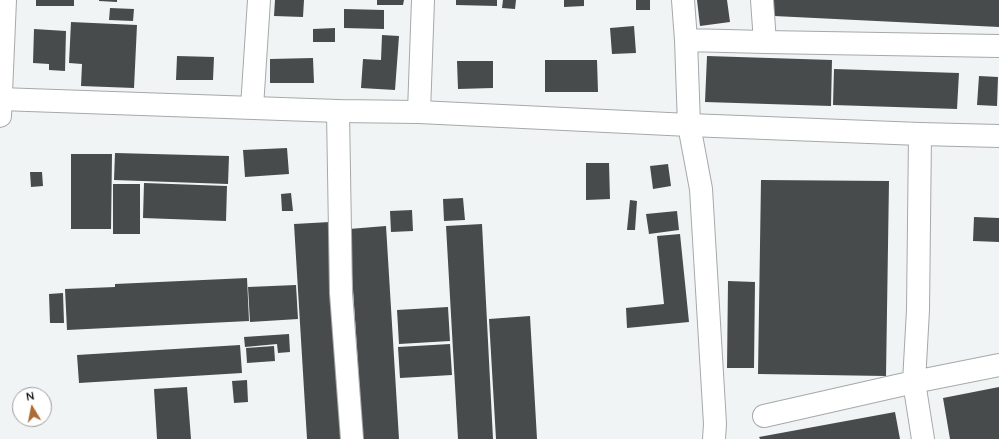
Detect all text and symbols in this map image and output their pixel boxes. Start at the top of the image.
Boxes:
north arrow [12,387,52,427]
text: N [25,389,35,404]

